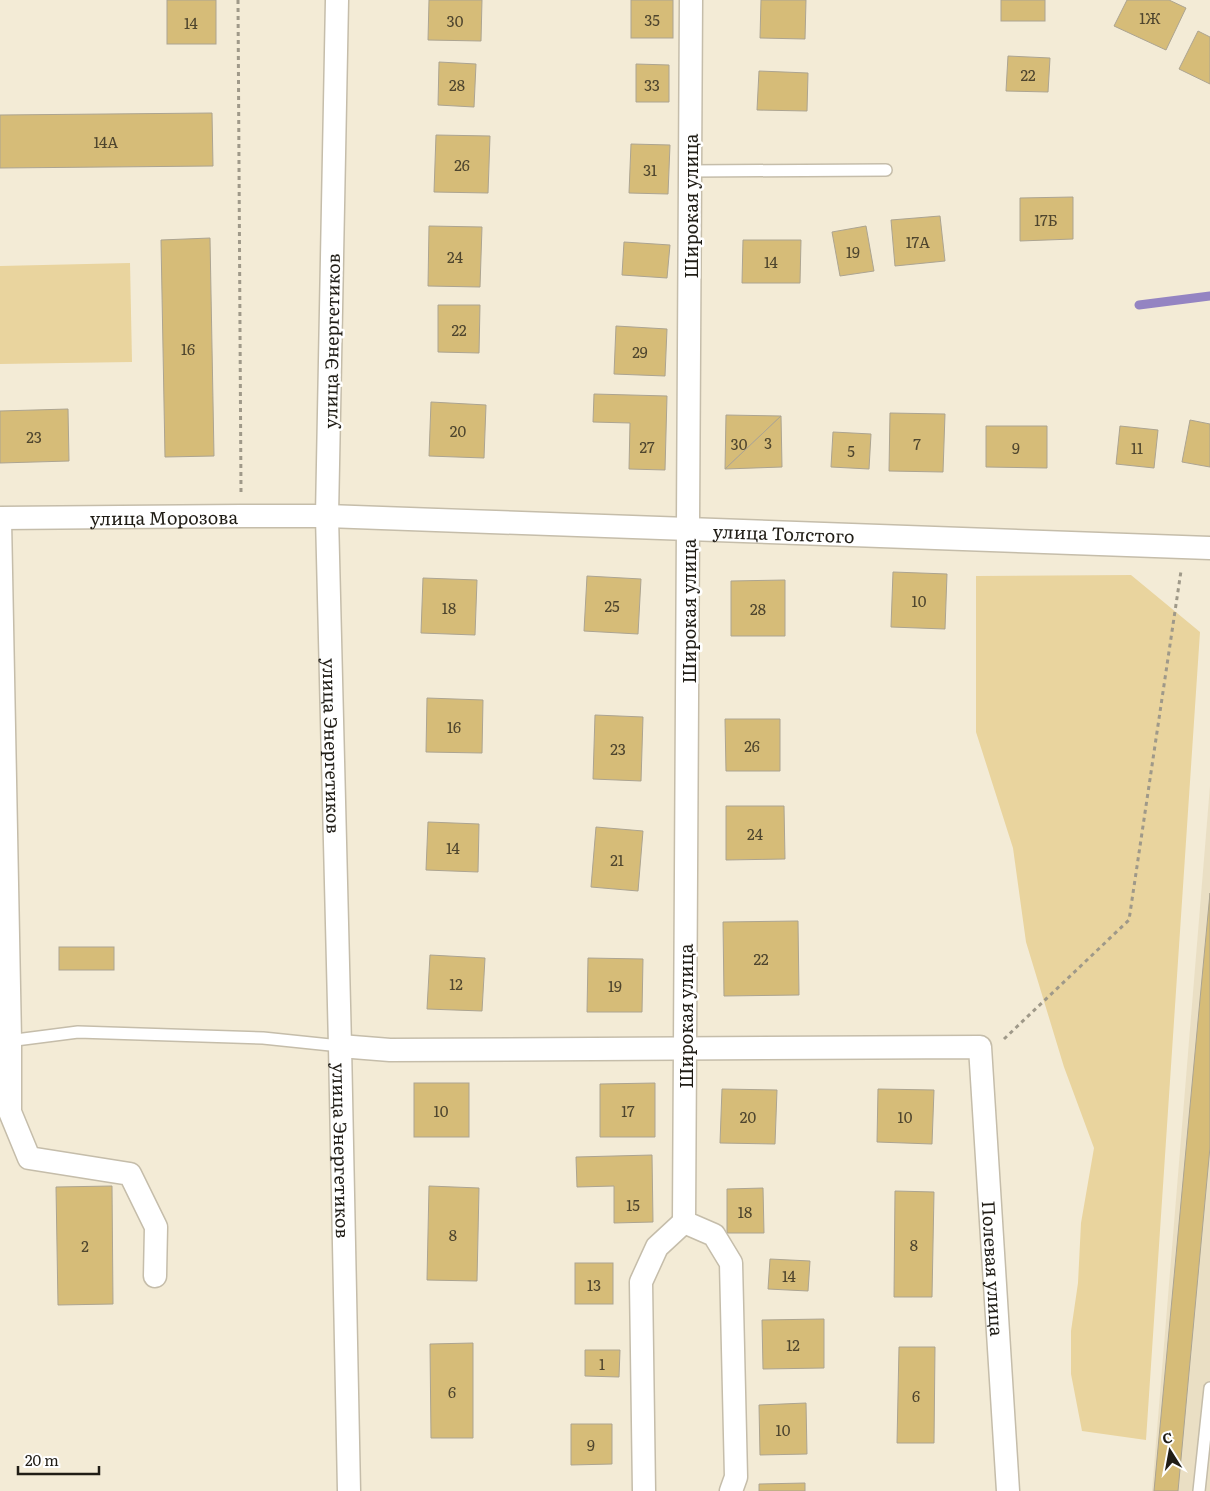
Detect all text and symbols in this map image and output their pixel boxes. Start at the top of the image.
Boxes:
house number: 1Ж [1139,6,1161,29]
house number: 35 [644,8,660,31]
house number: 30 [447,9,464,32]
house number: 14 [184,11,198,34]
house number: 22 [1020,63,1036,86]
house number: 28 [449,73,465,96]
house number: 33 [644,73,660,96]
house number: 14А [94,130,118,153]
street label: Широкая улица [677,133,704,278]
house number: 26 [454,153,470,176]
house number: 31 [643,158,657,181]
house number: 17Б [1034,208,1058,231]
house number: 17А [906,230,930,253]
house number: 19 [846,240,860,263]
house number: 24 [447,245,463,268]
house number: 14 [764,250,778,273]
street label: улица Энергетиков [316,253,346,429]
house number: 22 [451,318,467,341]
house number: 16 [181,337,195,360]
house number: 29 [632,340,648,363]
house number: 20 [450,419,466,442]
house number: 23 [26,425,42,448]
house number: 3 [764,431,772,454]
house number: 30 [731,432,748,455]
house number: 7 [913,432,921,455]
house number: 27 [639,435,655,458]
house number: 9 [1012,436,1020,459]
house number: 11 [1131,436,1143,459]
house number: 5 [847,439,855,462]
street label: улица Морозова [90,503,239,531]
street label: улица Толстого [712,516,855,549]
street label: Широкая улица [675,538,702,683]
house number: 10 [912,589,927,612]
house number: 25 [604,594,620,617]
house number: 18 [442,596,456,619]
house number: 28 [750,597,766,620]
street label: улица Энергетиков [317,658,348,834]
house number: 16 [447,715,461,738]
house number: 26 [744,734,760,757]
house number: 23 [610,737,626,760]
house number: 24 [747,822,763,845]
house number: 14 [446,836,460,859]
house number: 21 [610,848,624,871]
street label: Широкая улица [672,943,699,1088]
house number: 22 [753,947,769,970]
house number: 12 [449,972,463,995]
house number: 19 [608,974,622,997]
street label: улица Энергетиков [327,1063,357,1239]
house number: 10 [434,1099,449,1122]
house number: 17 [621,1099,635,1122]
house number: 20 [740,1105,756,1128]
house number: 10 [898,1105,913,1128]
house number: 15 [626,1193,640,1216]
house number: 18 [738,1200,752,1223]
street label: Полевая улица [976,1200,1012,1337]
house number: 8 [449,1223,457,1246]
house number: 8 [910,1233,918,1256]
house number: 2 [81,1234,89,1257]
house number: 14 [782,1264,796,1287]
house number: 13 [587,1273,601,1296]
house number: 12 [786,1333,800,1356]
house number: 1 [599,1352,605,1375]
house number: 6 [448,1380,456,1403]
house number: 6 [912,1384,920,1407]
house number: 10 [776,1418,791,1441]
north arrow [1145,1426,1195,1476]
text: С [1161,1426,1174,1448]
house number: 9 [587,1433,595,1456]
scale bar [18,1444,99,1476]
text: 20 m [25,1448,59,1471]

